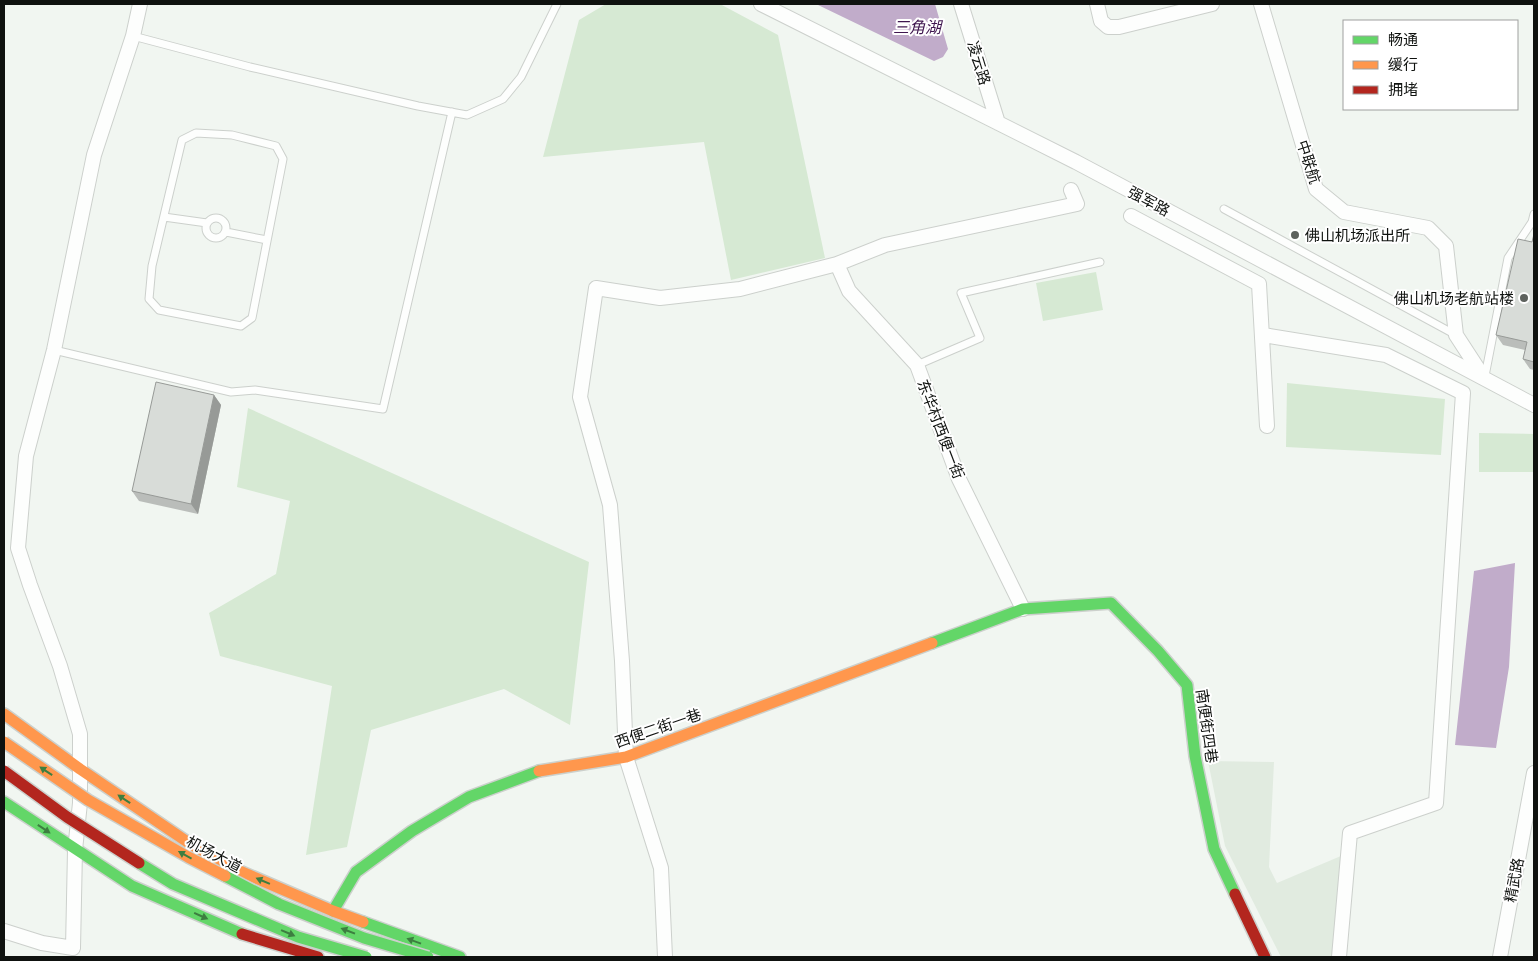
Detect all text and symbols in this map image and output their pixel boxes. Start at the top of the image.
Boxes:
water label: 三角湖 [893,18,944,37]
legend [1343,20,1518,110]
text: 畅通 [1388,31,1418,48]
street label: 凌云路 [964,39,994,87]
text: 缓行 [1388,56,1418,73]
text: 拥堵 [1388,81,1418,98]
street label: 中联航 [1294,138,1324,186]
street label: 强军路 [1125,183,1173,219]
place label: 佛山机场派出所 [1305,227,1410,244]
marker: 佛山机场派出所 [1289,229,1301,241]
place label: 佛山机场老航站楼 [1394,290,1514,307]
marker: 佛山机场老航站楼 [1518,292,1530,304]
street label: 东华村西便一街 [914,377,968,481]
street label: 南便街四巷 [1193,688,1221,764]
street label: 西便二街一巷 [613,705,703,751]
one-way arrow [40,766,53,776]
one-way arrow [117,794,131,804]
one-way arrow [37,824,51,834]
street label: 机场大道 [184,832,244,876]
one-way arrow [179,851,192,860]
street label: 精武路 [1501,856,1527,904]
one-way arrow [256,877,270,885]
one-way arrow [194,913,208,921]
one-way arrow [341,927,355,935]
one-way arrow [281,929,296,937]
one-way arrow [406,937,421,945]

